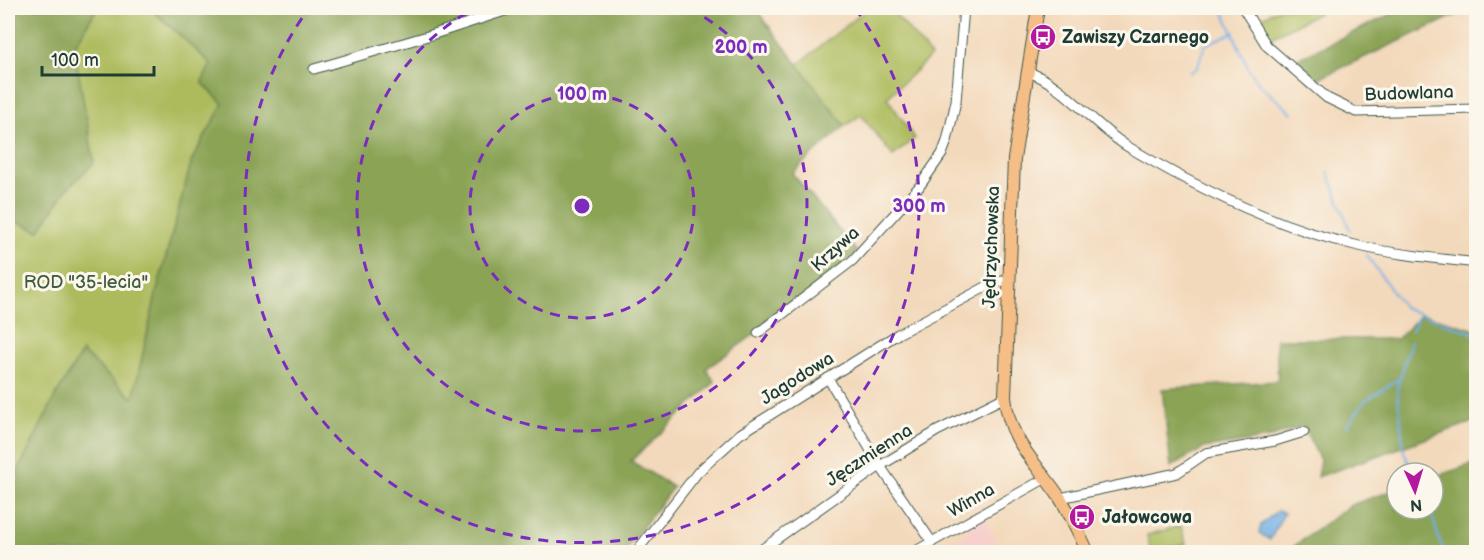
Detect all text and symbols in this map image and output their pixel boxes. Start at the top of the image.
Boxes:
bus stop icon: Zawiszy Czarnego [1028,22,1058,52]
place label: Zawiszy Czarnego [1062,27,1209,48]
text: 200 m [714,37,768,58]
scale bar [42,39,154,77]
text: 100 m [51,50,99,71]
street label: Budowlana [1364,81,1454,106]
text: 100 m [557,84,607,105]
street label: Jędrzychowska [979,185,1004,309]
centre of rings [572,196,592,216]
text: 300 m [892,196,946,217]
street label: Krzywa [807,222,864,276]
park label: ROD "35-lecia" [24,272,148,293]
street label: Jagodowa [757,348,838,409]
street label: Jęczmienna [822,420,916,491]
north arrow [1385,461,1445,521]
street label: Winna [944,479,998,522]
text: N [1409,495,1423,514]
bus stop icon: Jałowcowa [1067,502,1097,532]
place label: Jałowcowa [1102,507,1192,528]

